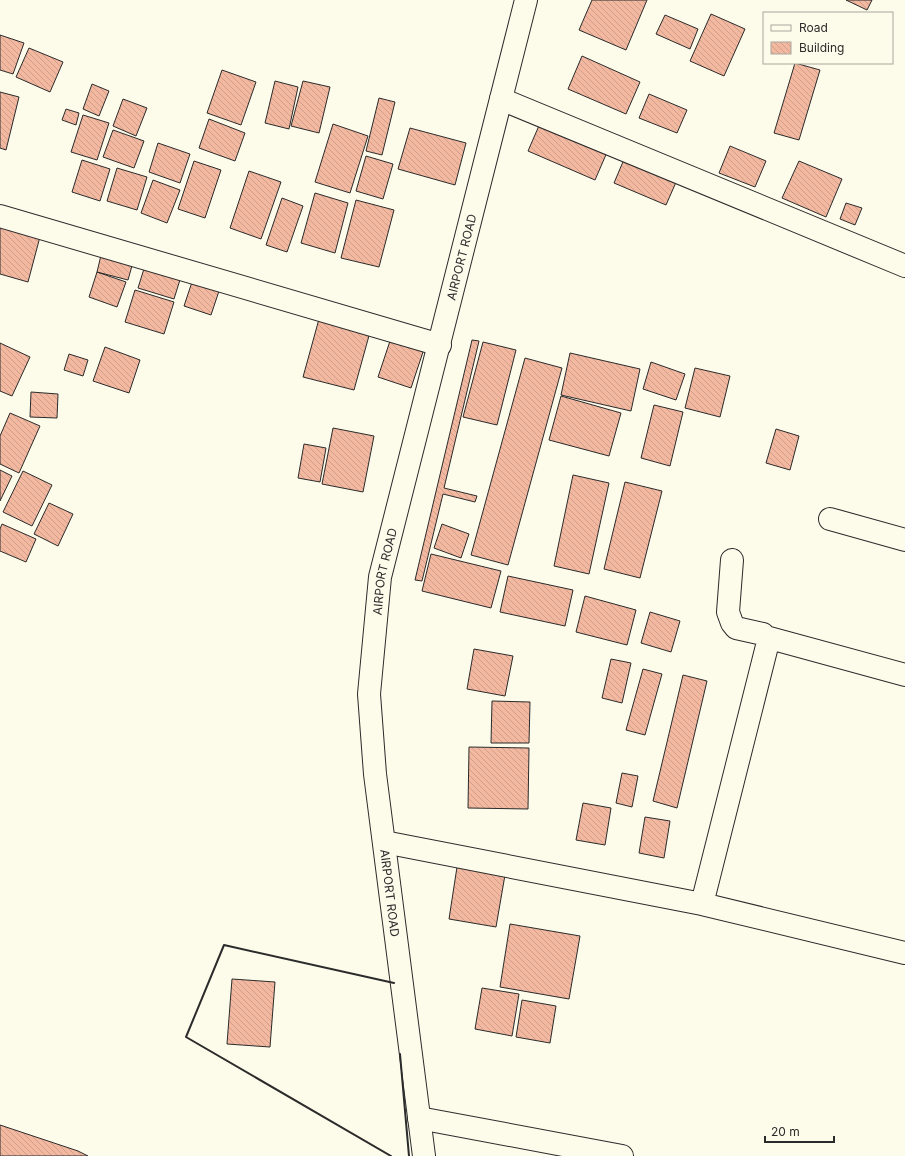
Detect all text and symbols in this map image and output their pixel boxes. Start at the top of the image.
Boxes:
legend [763,12,893,64]
text: Road [799,20,828,35]
text: Building [799,40,844,55]
street label: AIRPORT ROAD [443,212,479,302]
street label: AIRPORT ROAD [369,526,400,616]
street label: AIRPORT ROAD [377,848,403,938]
scale bar [765,1118,834,1144]
text: 20 m [771,1124,800,1139]

